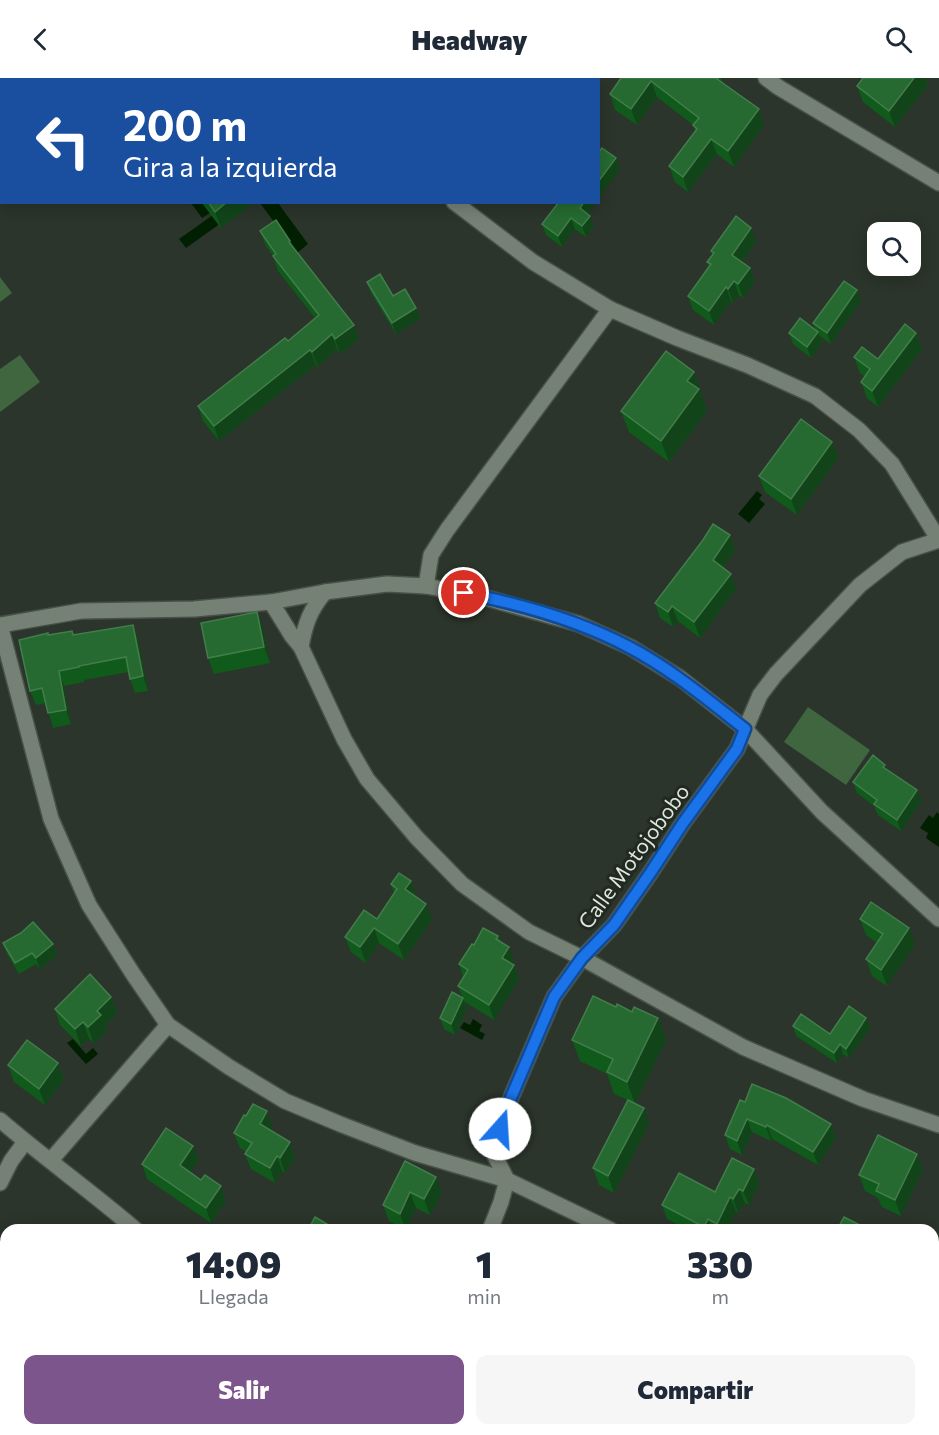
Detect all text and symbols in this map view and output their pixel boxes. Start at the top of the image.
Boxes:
icon: back [24,23,57,56]
text: Headway [411,23,528,56]
icon: search [882,23,915,56]
text: 200 m [123,98,247,150]
icon: left [24,102,102,180]
text: Gira a la izquierda [123,150,337,183]
map controls [867,222,921,276]
button: search [867,222,921,276]
pin [438,567,489,618]
icon: arrive [447,576,480,609]
street label: Calle Motojobobo [572,779,694,933]
position arrow [468,1097,532,1161]
text: 14:09 [186,1241,282,1285]
text: 1 [476,1241,493,1285]
text: 330 [687,1241,753,1285]
text: Llegada [198,1284,269,1308]
text: min [467,1284,501,1308]
text: m [711,1284,729,1308]
button: Salir [24,1355,464,1424]
button: Compartir [476,1355,915,1424]

